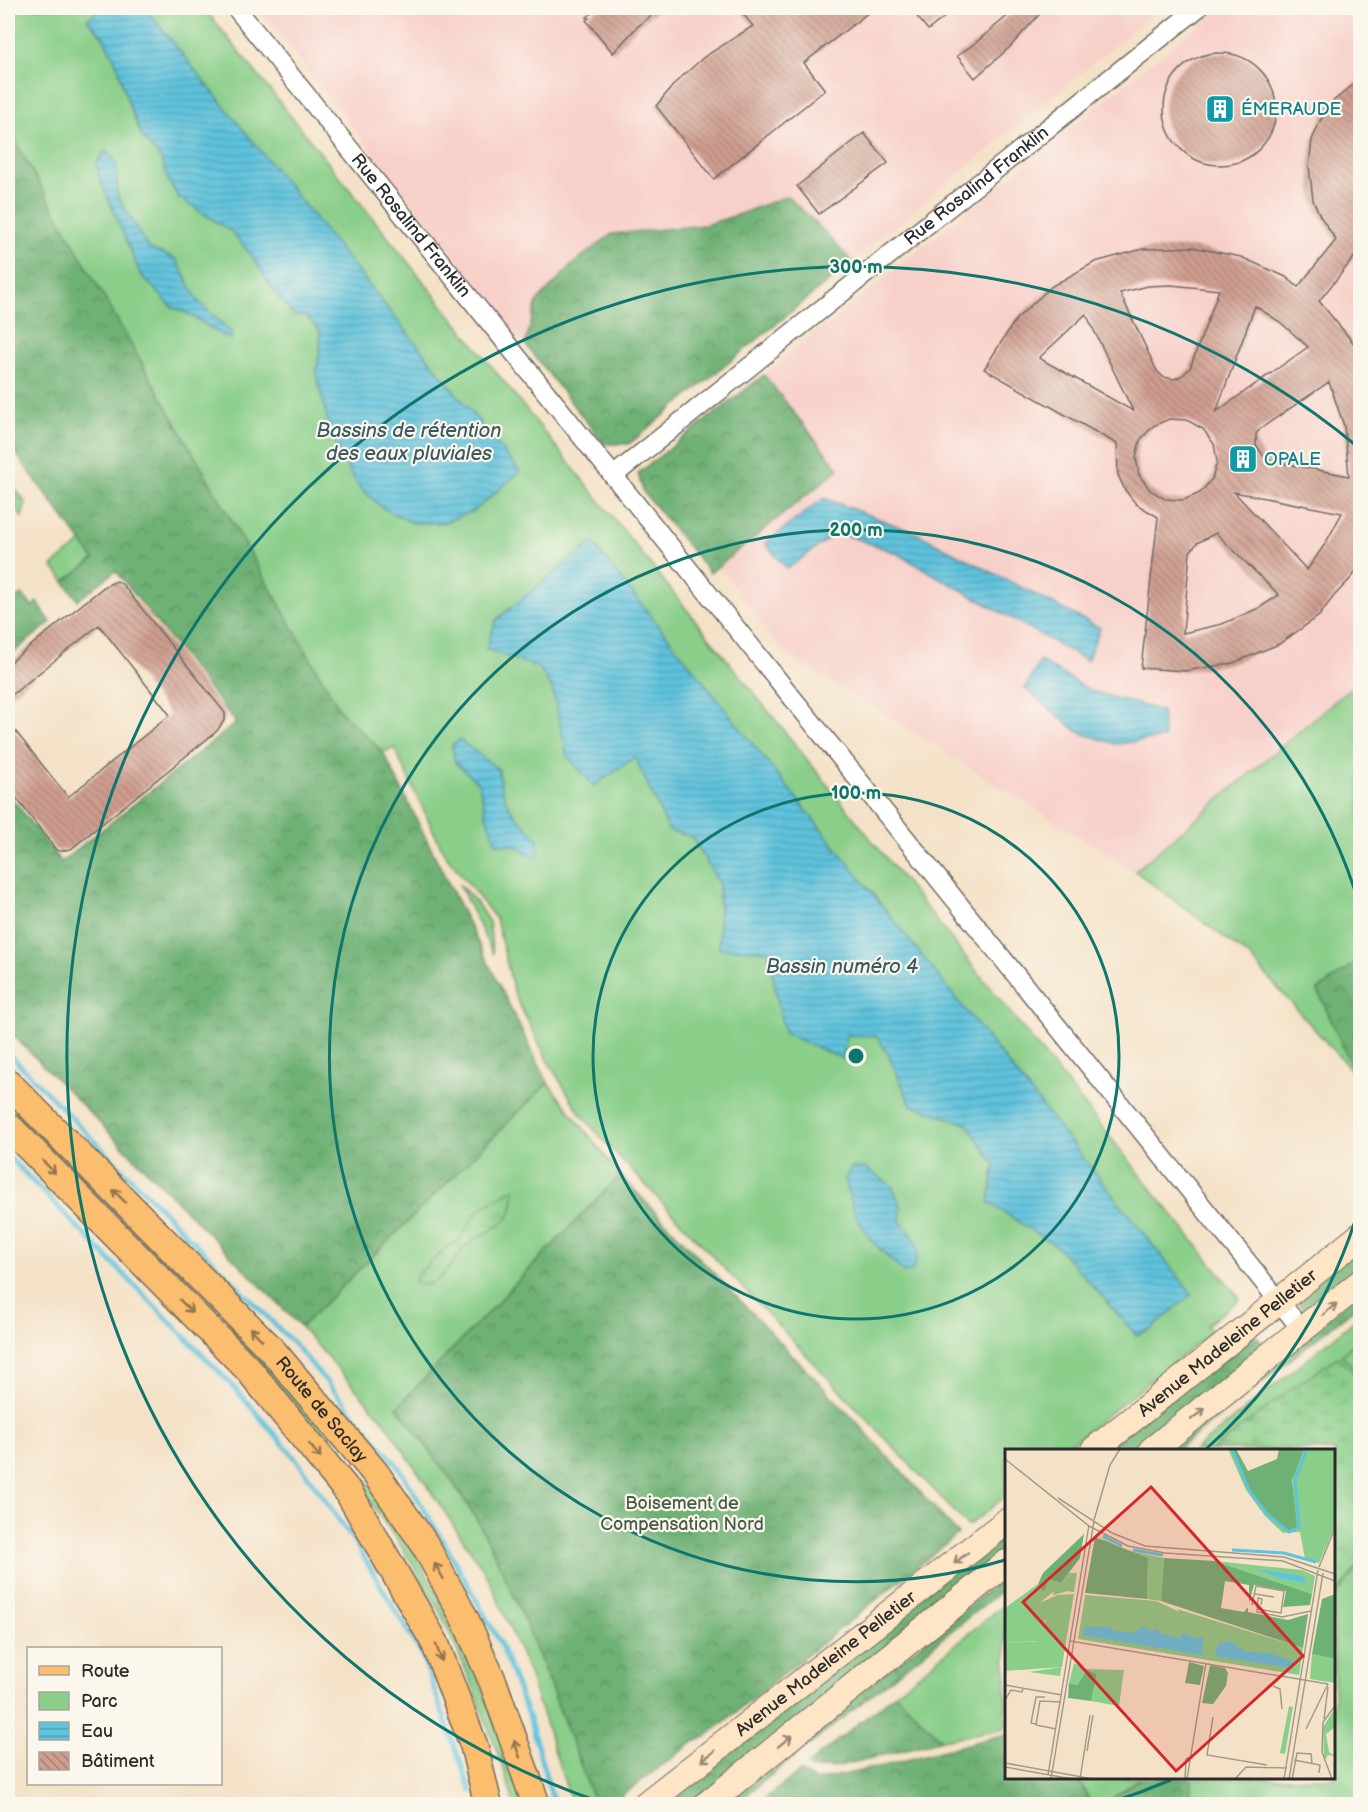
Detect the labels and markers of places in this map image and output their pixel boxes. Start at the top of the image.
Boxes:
building icon: ÉMERAUDE [1204,93,1236,125]
place label: ÉMERAUDE [1241,97,1342,120]
building icon: OPALE [1227,443,1259,475]
place label: OPALE [1264,449,1321,470]
centre of rings [846,1046,866,1066]

